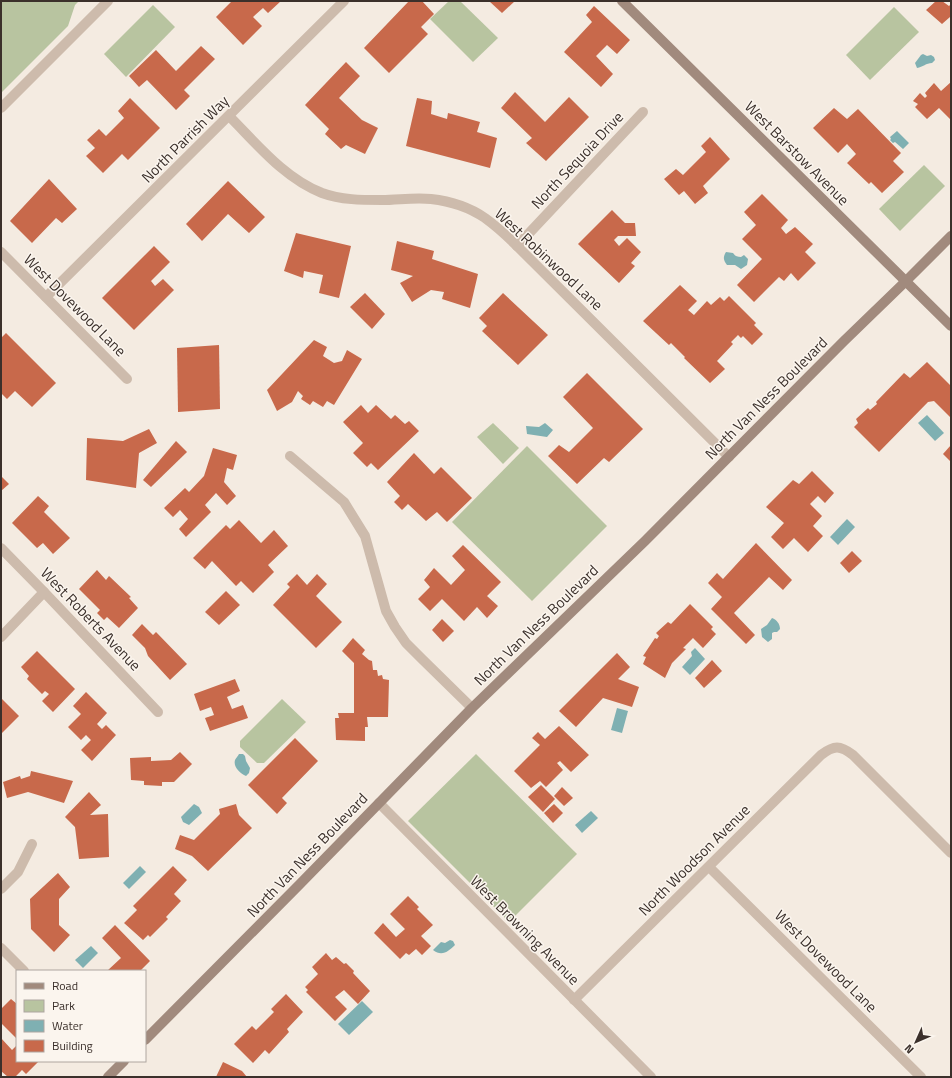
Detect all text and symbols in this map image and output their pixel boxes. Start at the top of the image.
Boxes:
street label: North Parrish Way [136,90,234,188]
street label: West Barstow Avenue [739,95,855,211]
street label: North Sequoia Drive [526,106,628,214]
street label: West Robinwood Lane [490,202,608,316]
street label: West Dovewood Lane [18,248,132,362]
street label: North Van Ness Boulevard [699,331,833,465]
street label: North Van Ness Boulevard [468,559,604,691]
street label: West Roberts Avenue [35,562,147,676]
street label: North Van Ness Boulevard [241,787,373,923]
street label: North Woodson Avenue [633,799,755,921]
street label: West Browning Avenue [465,870,585,990]
street label: West Dovewood Lane [769,904,883,1018]
legend [16,970,146,1062]
text: Road [52,976,78,995]
text: Park [52,996,75,1015]
text: Water [52,1016,83,1035]
north arrow [896,1022,936,1062]
text: Building [52,1036,93,1055]
text: N [901,1041,917,1057]

